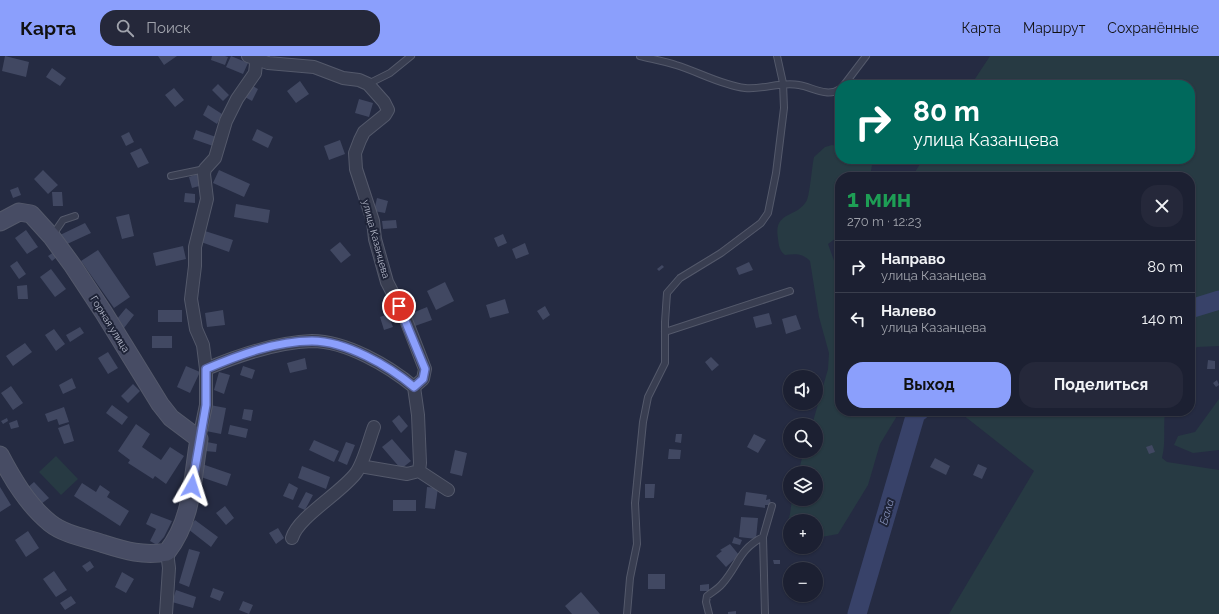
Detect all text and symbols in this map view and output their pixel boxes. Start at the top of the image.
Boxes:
search box [100,10,380,46]
text: Карта [20,17,76,39]
icon: search [114,17,136,39]
text: Поиск [146,19,191,37]
text: Карта [962,20,1001,36]
text: Маршрут [1023,20,1085,36]
text: Сохранённые [1107,20,1199,36]
text: 80 m [913,95,980,128]
icon: right [847,96,899,148]
text: улица Казанцева [913,129,1059,150]
text: 1 мин [847,184,911,213]
button: close [1141,185,1183,227]
street label: улица Казанцева [360,198,392,280]
text: 270 m · 12:23 [847,214,921,229]
text: Направо [881,250,945,268]
icon: right [847,256,869,278]
text: 80 m [1147,258,1183,276]
text: улица Казанцева [881,268,986,283]
pin [382,289,416,323]
street label: Горная улица [88,294,132,354]
icon: arrive [388,295,410,317]
text: Налево [881,302,936,320]
icon: left [847,308,869,330]
text: 140 m [1142,310,1183,328]
text: улица Казанцева [881,320,986,335]
button: Выход [847,362,1011,408]
button: Поделиться [1019,362,1183,408]
map controls [783,370,823,602]
button: sound [783,370,823,410]
button: search [783,418,823,458]
position arrow [171,465,213,507]
button: layers [783,466,823,506]
water label: Бала [877,497,897,526]
button: + [783,514,823,554]
button: − [783,562,823,602]

